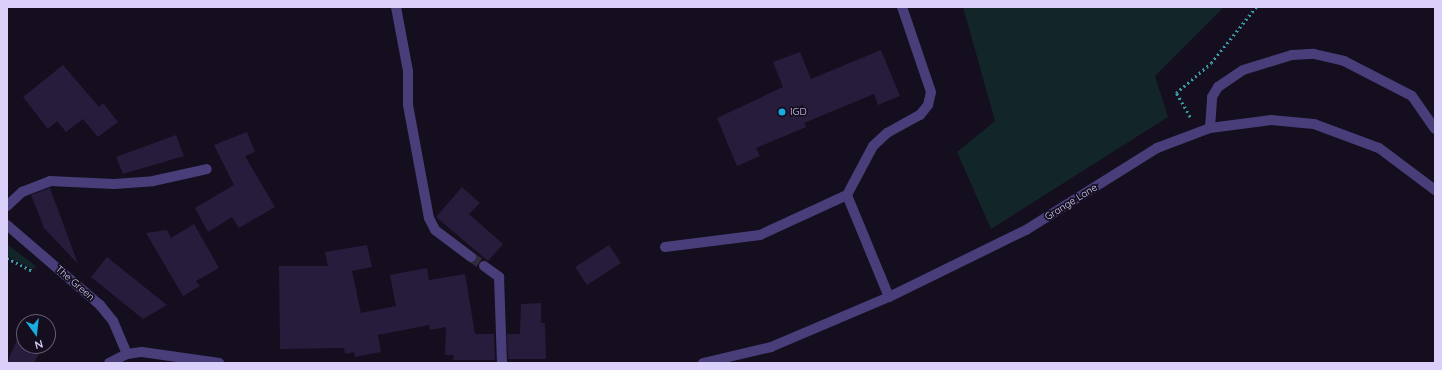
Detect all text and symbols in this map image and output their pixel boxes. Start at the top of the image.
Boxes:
place label: IGD [790,106,807,118]
marker: IGD [777,107,787,117]
street label: Grange Lane [1042,181,1100,223]
street label: The Green [53,263,97,303]
north arrow [16,314,56,354]
text: N [33,337,45,352]

